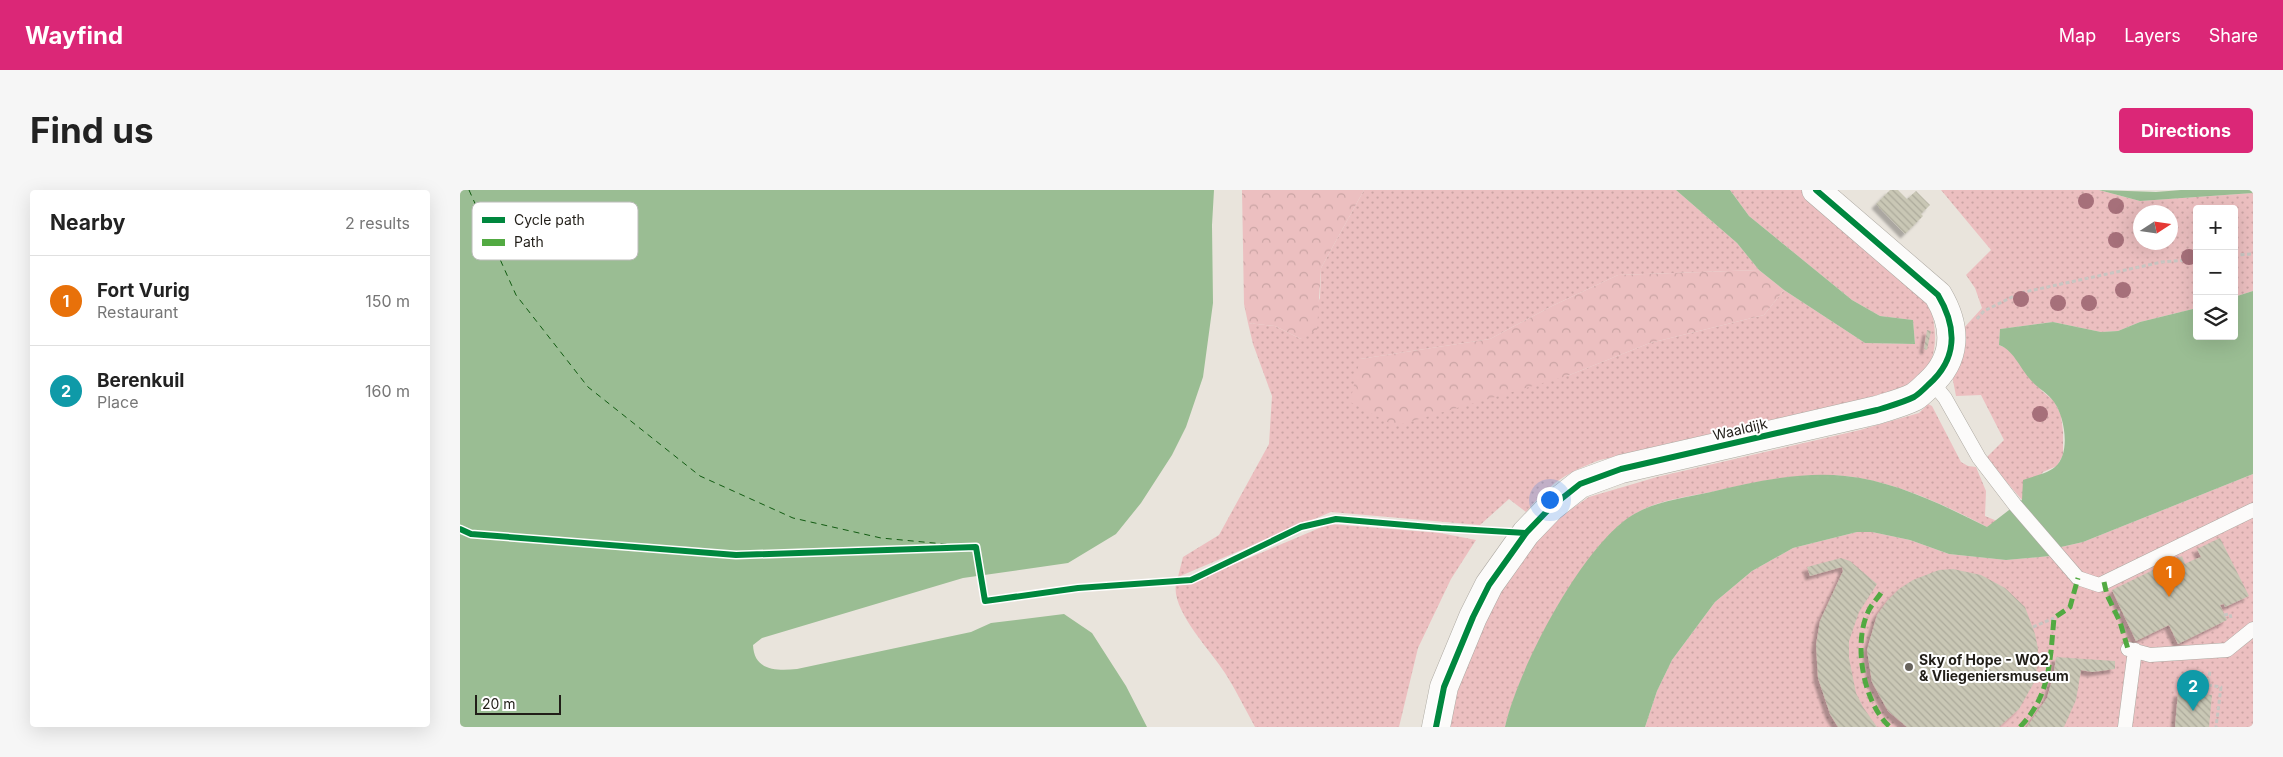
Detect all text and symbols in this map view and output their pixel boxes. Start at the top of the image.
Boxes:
text: Wayfind [25,21,123,50]
text: Map [2059,25,2096,46]
text: Layers [2124,25,2181,46]
text: Share [2209,25,2258,46]
button: Directions [2119,108,2253,153]
text: Find us [30,109,154,151]
legend [472,202,638,260]
north arrow [2133,205,2178,250]
map controls [2193,205,2238,340]
button: + [2193,205,2238,250]
text: Nearby [50,210,125,235]
text: Cycle path [514,211,585,228]
text: 2 results [345,213,410,233]
text: Path [514,233,544,250]
button: − [2193,250,2238,295]
text: Fort Vurig [97,279,190,302]
text: 1 [63,291,69,311]
text: 150 m [365,291,410,311]
button: layers [2193,295,2238,340]
text: Restaurant [97,302,178,322]
text: Berenkuil [97,369,184,392]
text: 2 [61,381,71,401]
text: 160 m [365,381,410,401]
text: Place [97,392,139,412]
street label: Waaldijk [1711,414,1769,443]
your location [1537,487,1563,513]
pin: 1 [2153,556,2185,597]
place label: Sky of Hope - WO2 & Vliegeniersmuseum [1919,651,2069,684]
marker: Sky of Hope - WO2 & Vliegeniersmuseum [1903,661,1915,673]
pin: 2 [2177,670,2209,711]
scale bar [475,692,561,715]
text: 20 m [482,695,516,712]

